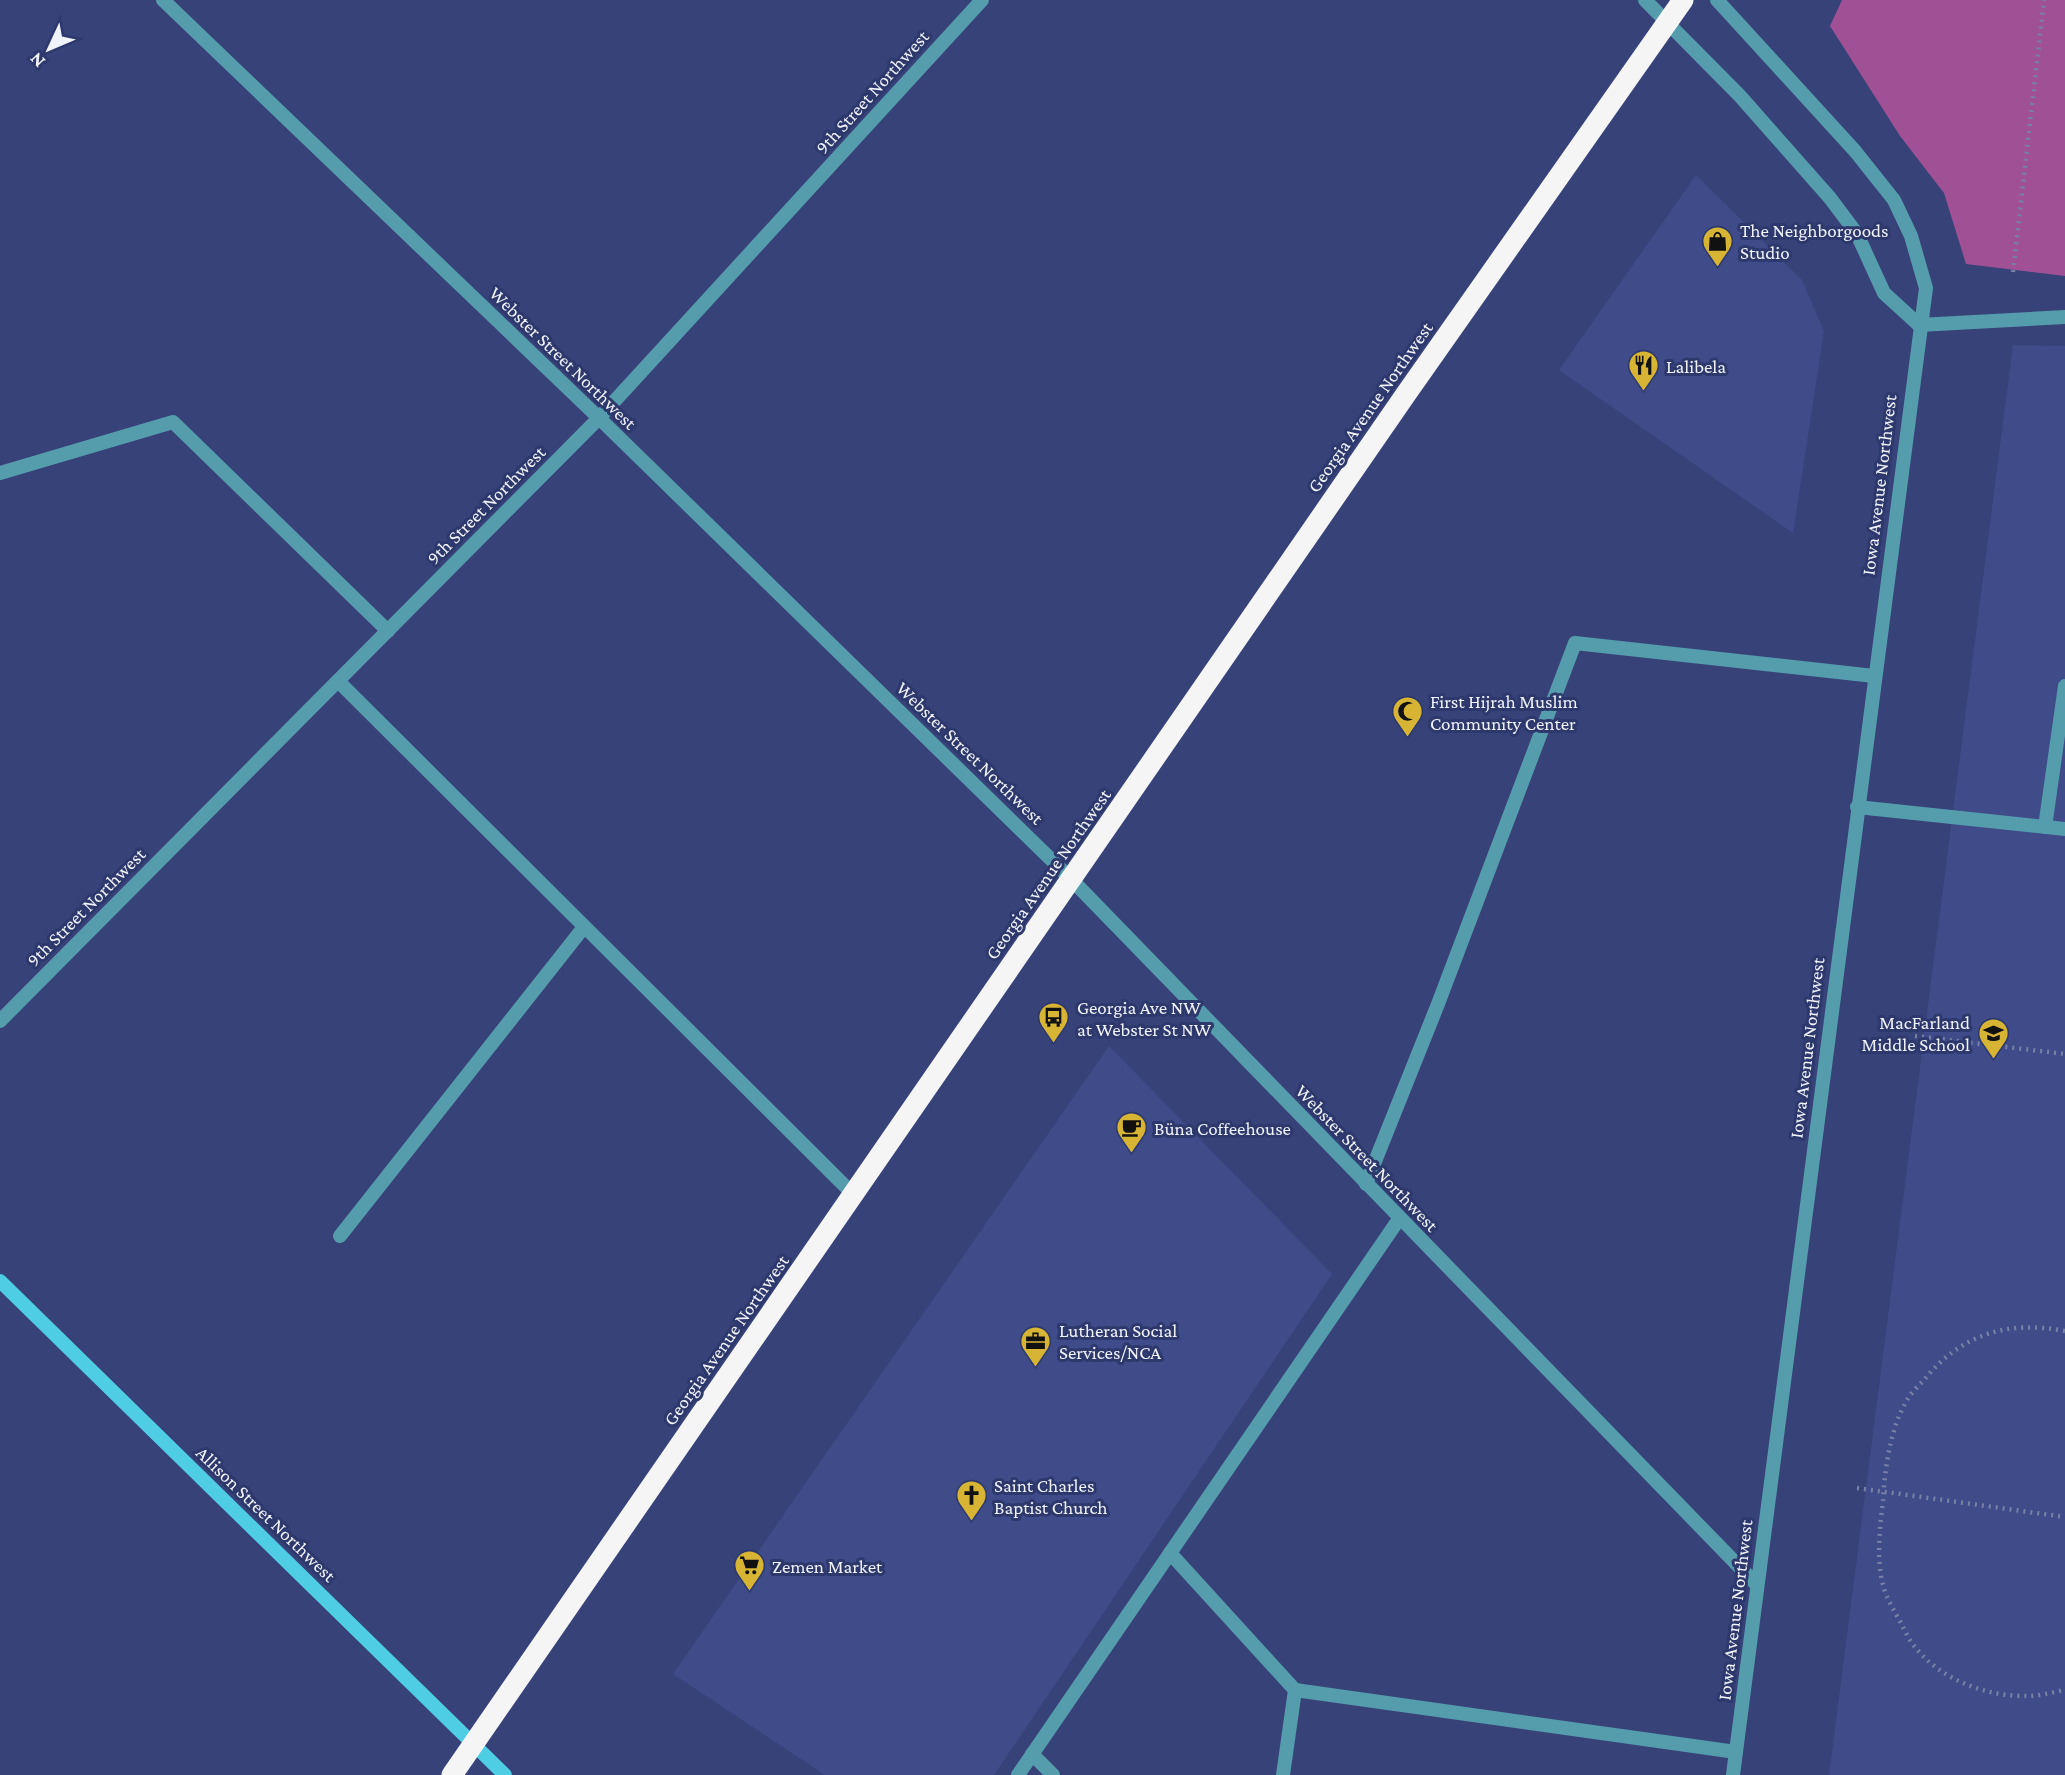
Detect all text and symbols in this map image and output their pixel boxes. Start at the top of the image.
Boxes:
north arrow [14,14,84,84]
street label: 9th Street Northwest [811,25,933,158]
text: N [25,48,49,72]
place label: The Neighborgoods Studio [1740,220,1889,263]
shop icon: The Neighborgoods Studio [1700,224,1734,268]
street label: Webster Street Northwest [485,282,641,434]
street label: Georgia Avenue Northwest [1303,317,1437,496]
restaurant icon: Lalibela [1626,349,1660,393]
place label: Lalibela [1666,356,1726,377]
street label: Iowa Avenue Northwest [1858,393,1901,576]
street label: 9th Street Northwest [422,441,550,569]
street label: Webster Street Northwest [892,677,1048,829]
place label: First Hijrah Muslim Community Center [1430,691,1578,734]
mosque icon: First Hijrah Muslim Community Center [1390,695,1424,739]
street label: Georgia Avenue Northwest [981,784,1115,963]
street label: 9th Street Northwest [22,843,150,971]
street label: Iowa Avenue Northwest [1786,956,1829,1139]
place label: Georgia Ave NW at Webster St NW [1077,997,1212,1040]
bus stop icon: Georgia Ave NW at Webster St NW [1037,1001,1071,1045]
place label: MacFarland Middle School [1862,1012,1970,1055]
school or university icon: MacFarland Middle School [1976,1016,2010,1060]
street label: Webster Street Northwest [1291,1080,1443,1236]
cafe icon: Büna Coffeehouse [1114,1111,1148,1155]
place label: Büna Coffeehouse [1154,1118,1291,1139]
street label: Georgia Avenue Northwest [659,1250,793,1429]
place label: Lutheran Social Services/NCA [1059,1320,1177,1363]
office icon: Lutheran Social Services/NCA [1019,1324,1053,1368]
street label: Allison Street Northwest [192,1442,340,1586]
place label: Saint Charles Baptist Church [994,1475,1108,1518]
church icon: Saint Charles Baptist Church [954,1479,988,1523]
street label: Iowa Avenue Northwest [1714,1518,1757,1701]
supermarket icon: Zemen Market [732,1549,766,1593]
place label: Zemen Market [772,1556,883,1577]

